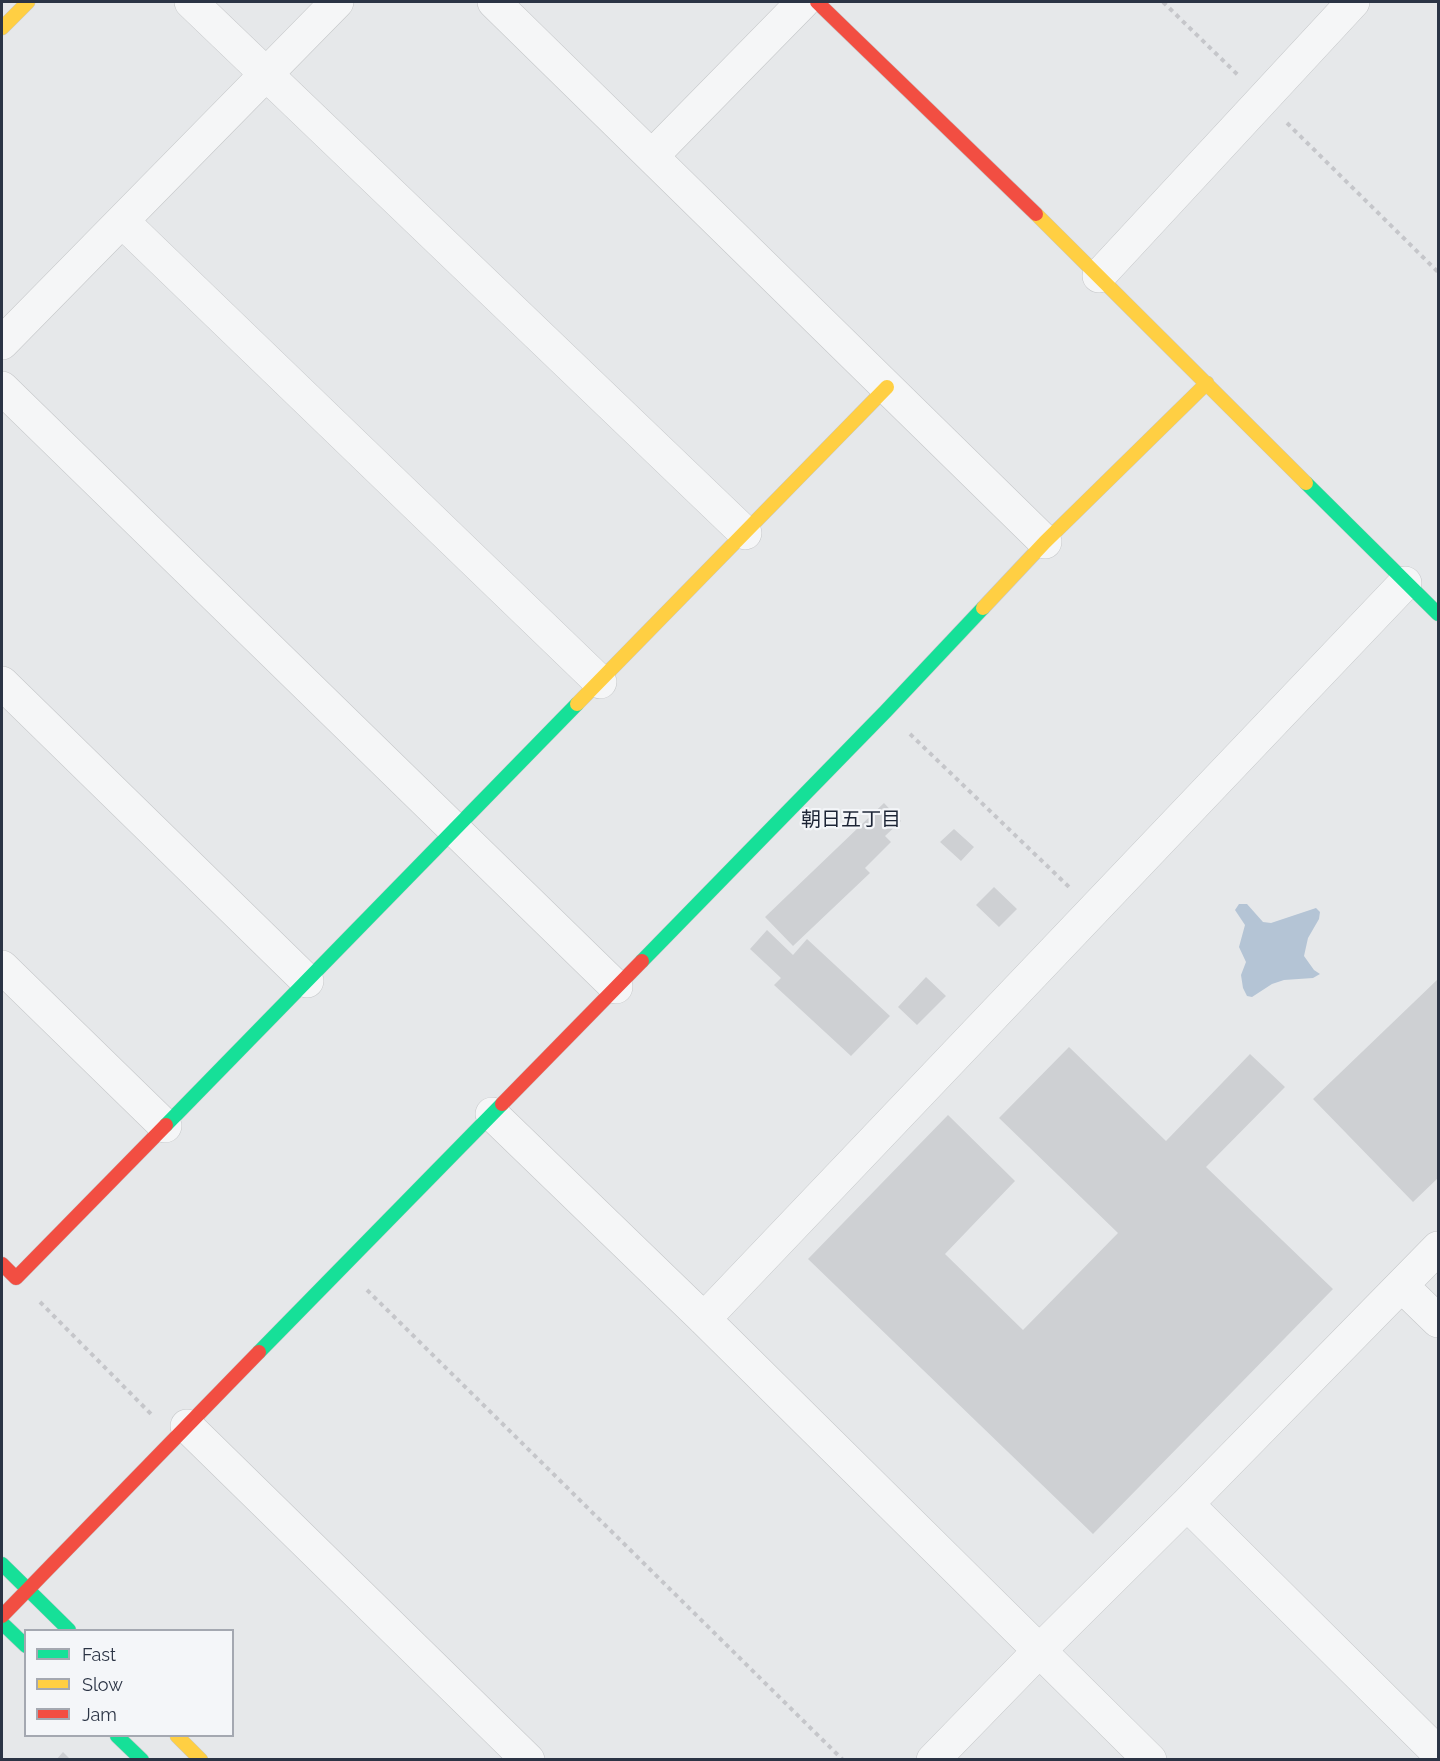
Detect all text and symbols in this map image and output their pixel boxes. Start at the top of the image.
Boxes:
district label: 朝日五丁目 [801,808,901,832]
legend [24,1629,234,1737]
text: Fast [82,1644,116,1665]
text: Slow [82,1674,123,1695]
text: Jam [82,1704,117,1725]

